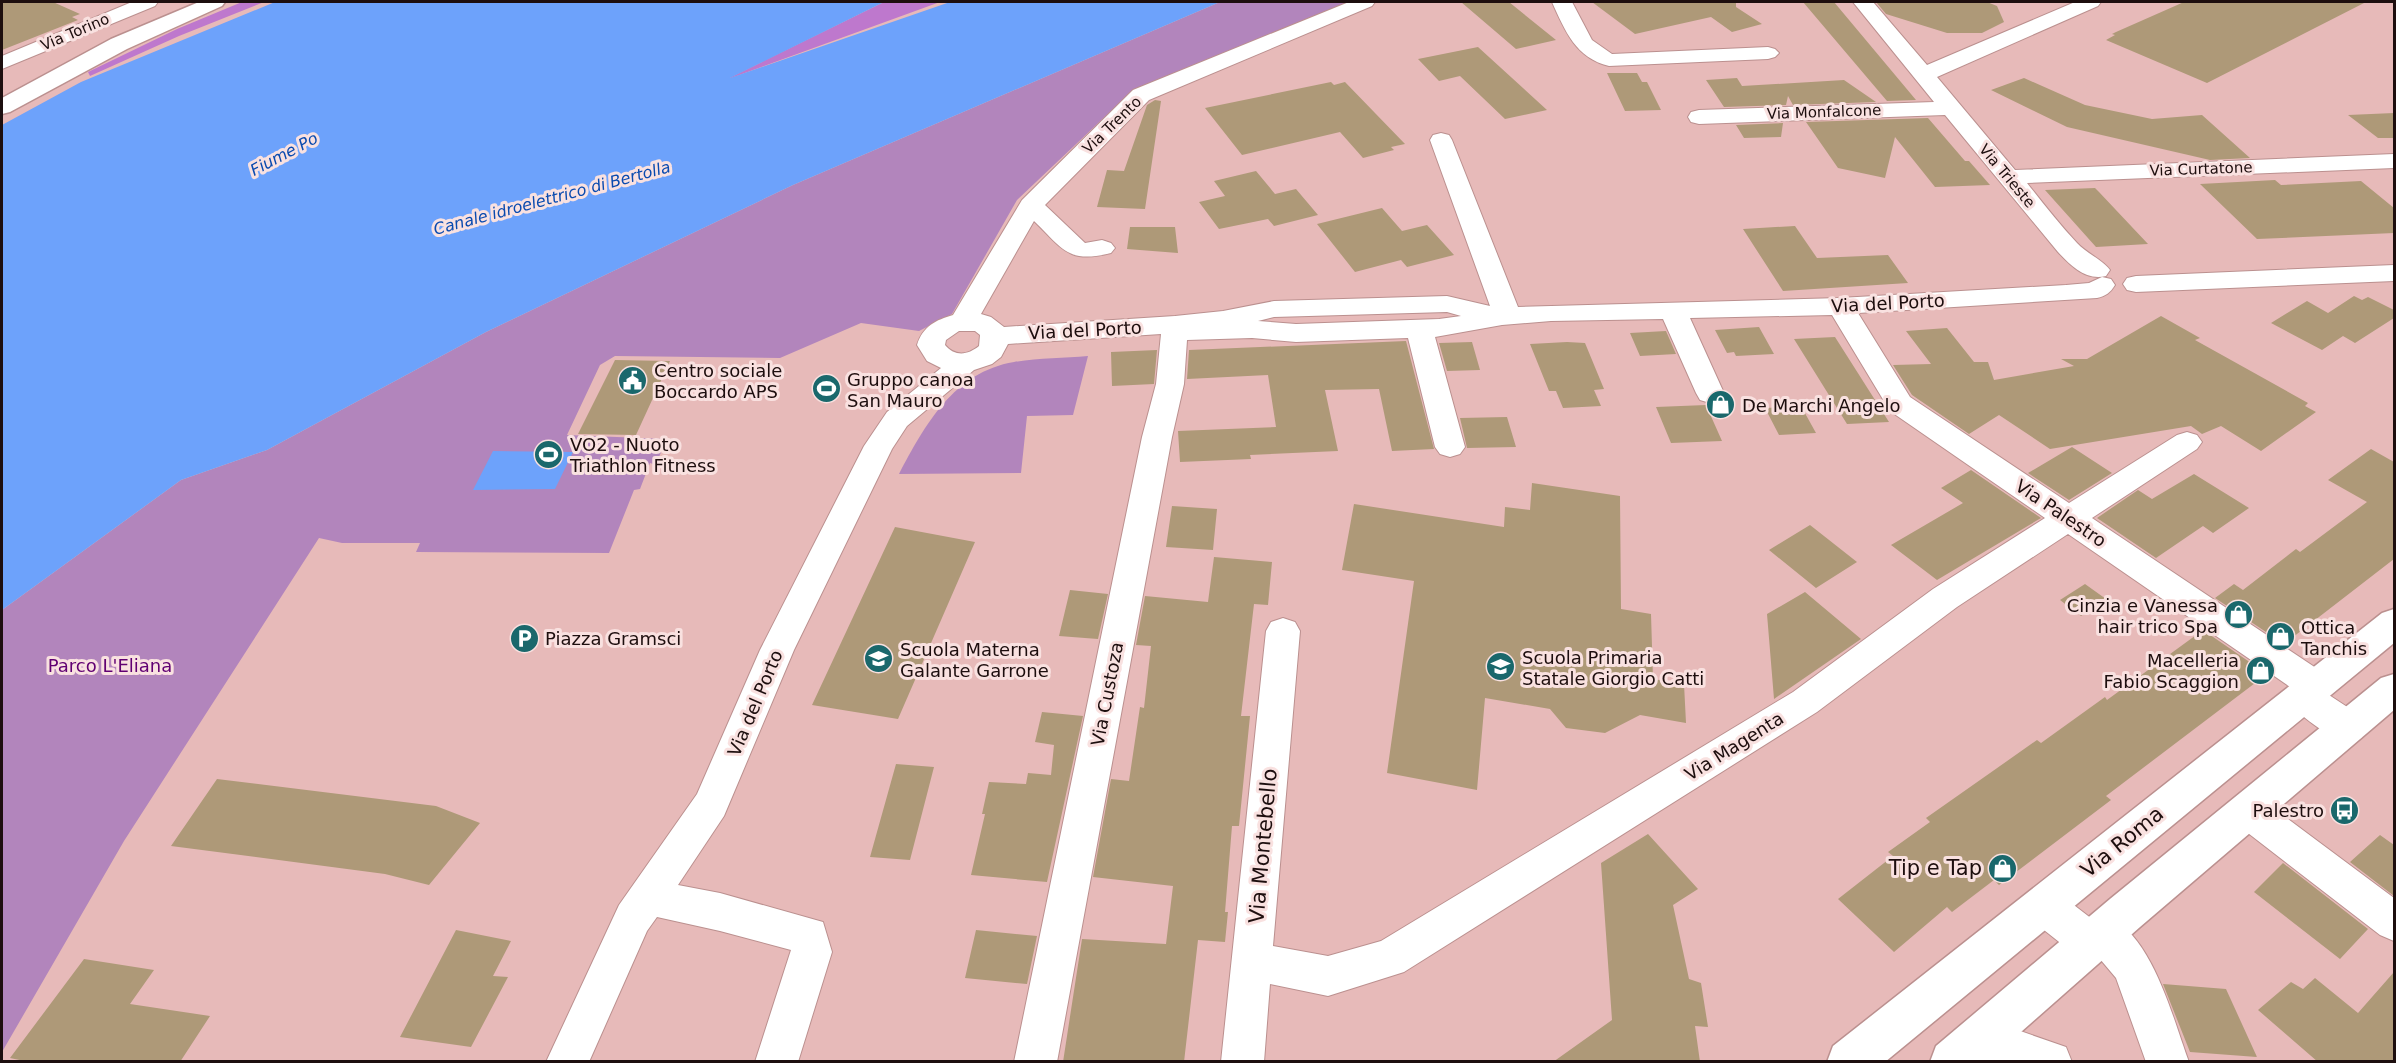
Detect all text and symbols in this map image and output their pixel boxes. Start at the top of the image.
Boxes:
street label: Via Torino [38,9,112,55]
street label: Via Trento [1079,93,1145,157]
street label: Via Monfalcone [1766,101,1882,123]
water label: Fiume Po [247,128,321,180]
street label: Via Trieste [1975,141,2039,211]
water label: Canale idroelettrico di Bertolla [431,157,673,239]
street label: Via Curtatone [2149,158,2253,180]
street label: Via del Porto [1831,290,1945,316]
street label: Via del Porto [1028,317,1142,343]
place label: Centro sociale Boccardo APS [654,360,782,402]
public building icon: Centro sociale Boccardo APS [617,364,649,396]
place label: Gruppo canoa San Mauro [847,369,974,411]
sports icon: Gruppo canoa San Mauro [810,373,842,405]
shop icon: De Marchi Angelo [1705,389,1737,421]
place label: De Marchi Angelo [1742,395,1900,416]
place label: VO2 - Nuoto Triathlon Fitness [569,434,716,476]
sports icon: VO2 - Nuoto Triathlon Fitness [533,438,565,470]
street label: Via Palestro [2011,475,2111,551]
place label: Cinzia e Vanessa hair trico Spa [2067,595,2218,637]
shop icon: Cinzia e Vanessa hair trico Spa [2223,599,2255,631]
place label: Ottica Tanchis [2300,617,2367,659]
shop icon: Ottica Tanchis [2264,621,2296,653]
parking icon: Piazza Gramsci [508,622,540,654]
place label: Piazza Gramsci [545,628,681,649]
place label: Scuola Materna Galante Garrone [900,639,1049,681]
street label: Via Custoza [1087,640,1127,748]
school or university icon: Scuola Materna Galante Garrone [863,643,895,675]
street label: Via del Porto [723,647,787,759]
place label: Scuola Primaria Statale Giorgio Catti [1522,647,1704,689]
place label: Macelleria Fabio Scaggion [2103,650,2239,692]
school or university icon: Scuola Primaria Statale Giorgio Catti [1485,651,1517,683]
shop icon: Macelleria Fabio Scaggion [2244,654,2276,686]
park label: Parco L'Eliana [48,655,172,676]
street label: Via Magenta [1681,707,1787,785]
street label: Via Montebello [1244,768,1282,924]
bus stop icon: Palestro [2329,794,2361,826]
place label: Palestro [2252,800,2324,821]
street label: Via Roma [2076,801,2168,883]
shop icon: Tip e Tap [1987,852,2019,884]
place label: Tip e Tap [1888,856,1982,880]

